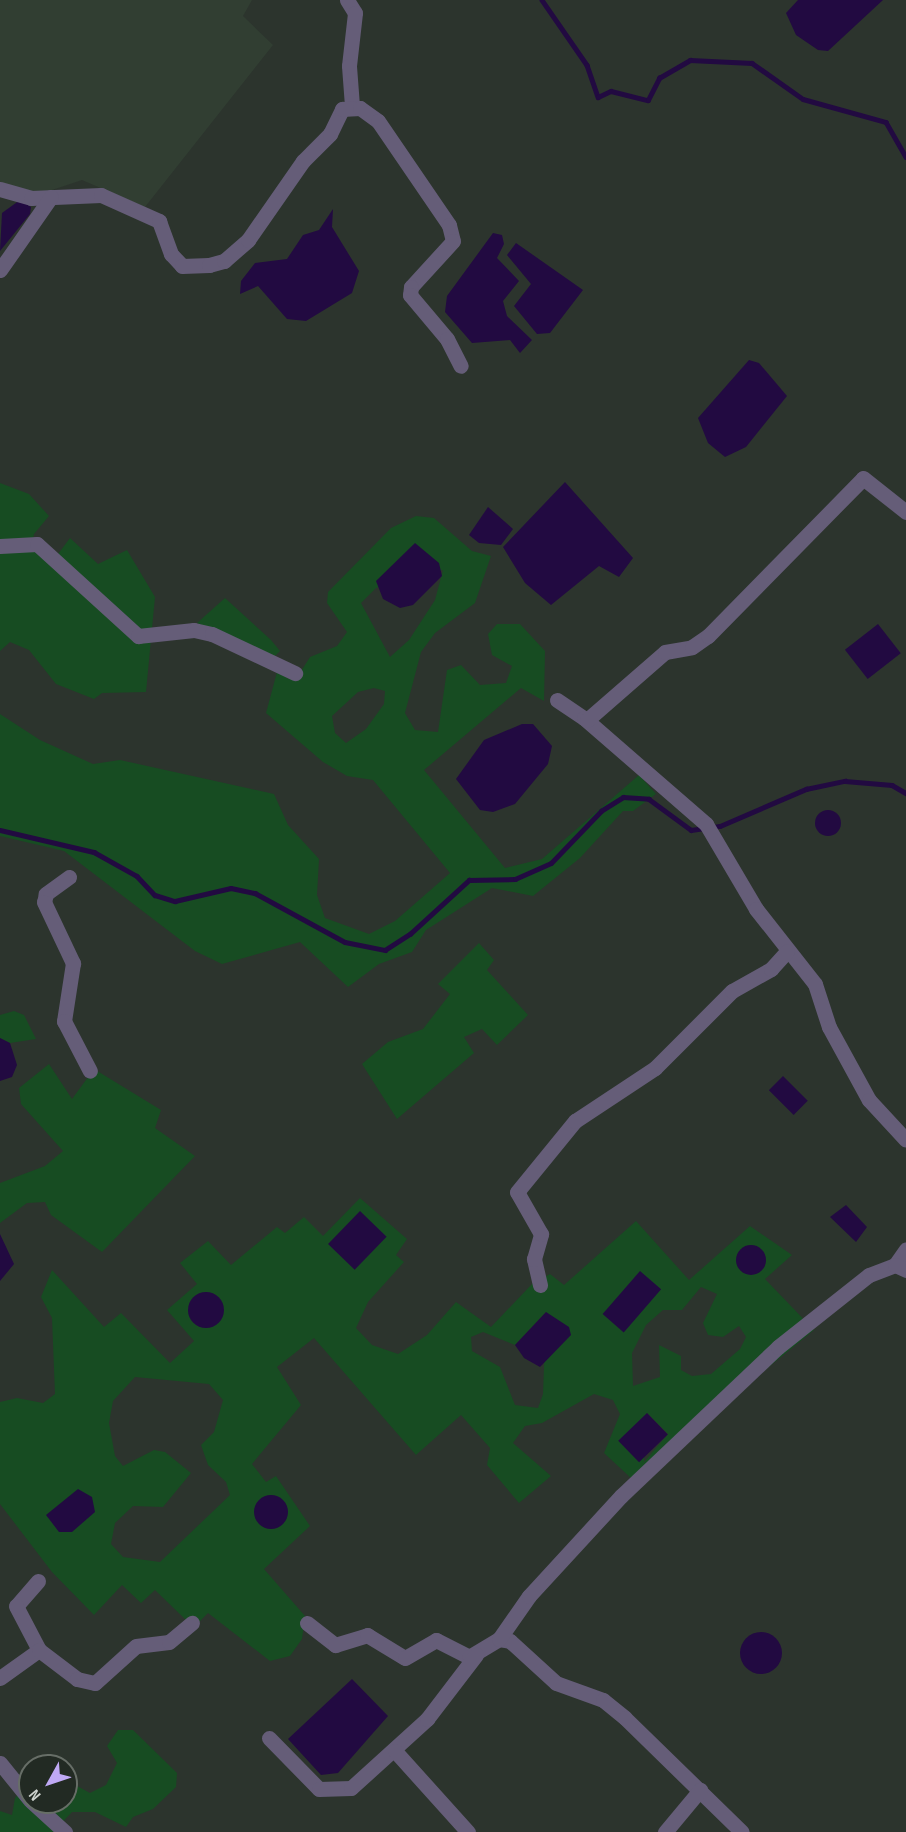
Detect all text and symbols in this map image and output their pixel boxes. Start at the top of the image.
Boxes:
north arrow [18,1754,78,1814]
text: N [25,1785,45,1804]

